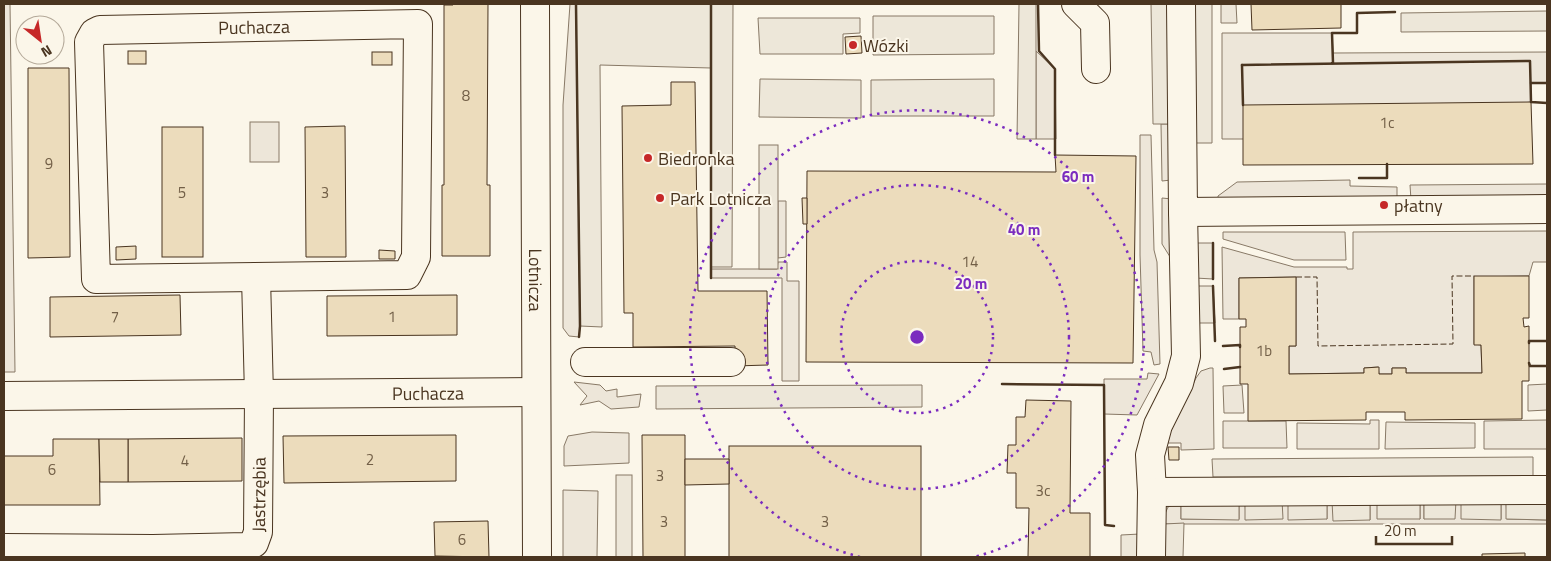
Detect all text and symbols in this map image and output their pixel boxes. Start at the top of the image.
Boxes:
street label: Puchacza [218,13,290,41]
north arrow [15,15,65,65]
place label: Wózki [863,32,909,59]
marker: Wózki [847,39,859,51]
text: N [37,40,56,63]
house number: 8 [462,84,470,107]
house number: 1c [1380,111,1394,134]
place label: Biedronka [658,145,734,172]
house number: 9 [45,152,53,175]
marker: Biedronka [642,152,654,164]
text: 60 m [1062,165,1094,188]
house number: 5 [178,181,186,204]
house number: 3 [321,181,329,204]
place label: Park Lotnicza [670,185,771,212]
marker: Park Lotnicza [654,192,666,204]
place label: płatny [1394,192,1443,219]
marker: płatny [1378,199,1390,211]
text: 40 m [1008,218,1040,241]
street label: Lotnicza [522,248,550,312]
house number: 14 [962,250,978,273]
text: 20 m [955,272,987,295]
house number: 7 [111,305,119,328]
house number: 1 [388,305,396,328]
centre of rings [908,328,926,346]
house number: 1b [1256,339,1272,362]
street label: Puchacza [392,379,464,407]
house number: 2 [366,448,374,471]
house number: 4 [181,449,189,472]
street label: Jastrzębia [244,457,272,532]
house number: 6 [48,458,56,481]
house number: 3 [656,464,664,487]
house number: 3c [1036,479,1050,502]
house number: 3 [660,510,668,533]
house number: 3 [821,510,829,533]
scale bar [1376,514,1452,546]
text: 20 m [1384,519,1417,542]
house number: 6 [458,528,466,551]

